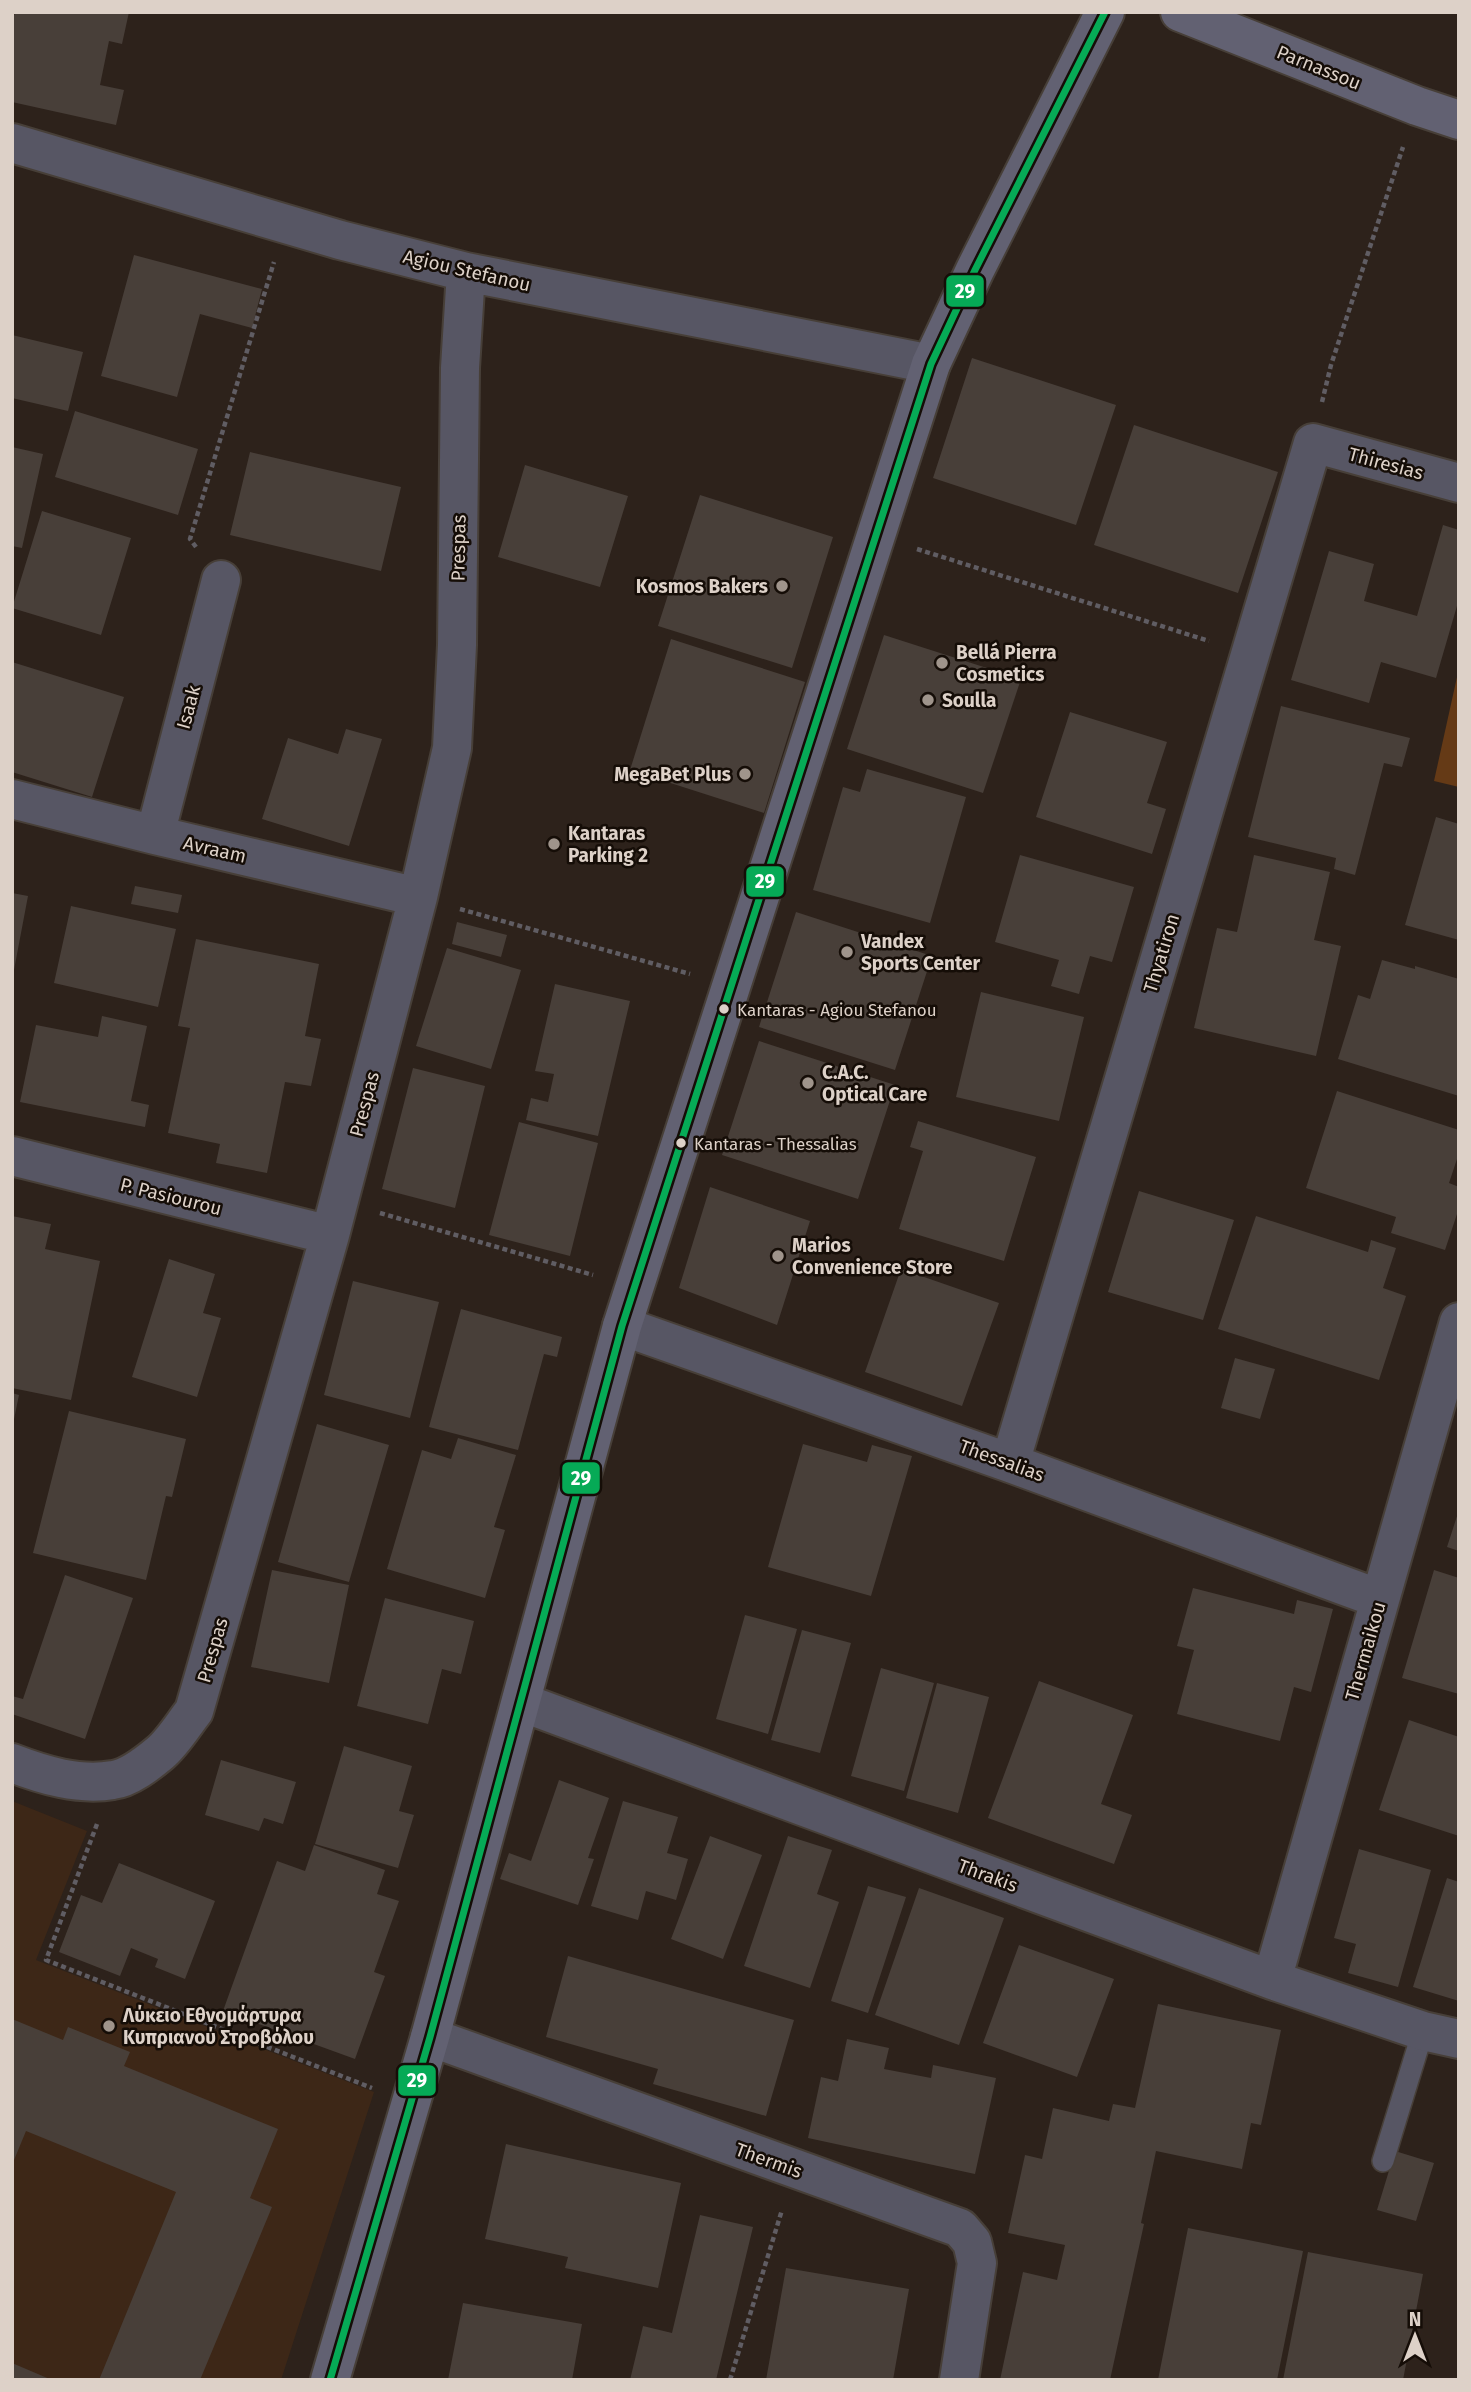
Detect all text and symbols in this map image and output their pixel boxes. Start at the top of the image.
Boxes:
street label: Parnassou [1273,40,1364,95]
street label: Agiou Stefanou [401,245,533,296]
line badge: 29 [945,274,985,308]
text: 29 [955,280,975,303]
street label: Thiresias [1346,442,1426,485]
street label: Prespas [446,514,471,582]
place label: Kosmos Bakers [636,575,768,598]
marker: Kosmos Bakers [774,578,790,594]
place label: Bellá Pierra Cosmetics [956,641,1057,686]
marker: Bellá Pierra Cosmetics [934,655,950,671]
street label: Isaak [172,682,205,732]
place label: Soulla [942,689,996,712]
marker: Soulla [920,692,936,708]
place label: MegaBet Plus [614,763,731,786]
marker: MegaBet Plus [737,766,753,782]
place label: Kantaras Parking 2 [568,822,648,867]
street label: Avraam [181,831,249,868]
marker: Kantaras Parking 2 [546,836,562,852]
line badge: 29 [745,865,785,898]
text: 29 [755,870,775,893]
street label: Thyatiron [1139,911,1184,995]
place label: Vandex Sports Center [860,930,980,975]
marker: Vandex Sports Center [839,944,855,960]
place label: Kantaras - Agiou Stefanou [737,1000,937,1021]
marker: Kantaras - Agiou Stefanou [717,1002,731,1016]
place label: C.A.C. Optical Care [822,1061,927,1106]
street label: Prespas [345,1069,384,1139]
marker: C.A.C. Optical Care [800,1075,816,1091]
place label: Kantaras - Thessalias [694,1134,857,1155]
marker: Kantaras - Thessalias [674,1136,688,1150]
street label: P. Pasiourou [118,1173,224,1220]
place label: Marios Convenience Store [792,1234,953,1279]
marker: Marios Convenience Store [770,1248,786,1264]
street label: Thessalias [956,1434,1048,1486]
line badge: 29 [561,1461,601,1495]
text: 29 [571,1467,591,1490]
street label: Thermaikou [1340,1599,1391,1703]
street label: Prespas [192,1615,233,1685]
street label: Thrakis [955,1854,1021,1897]
place label: Λύκειο Εθνομάρτυρα Κυπριανού Στροβόλου [122,2004,314,2049]
marker: Λύκειο Εθνομάρτυρα Κυπριανού Στροβόλου [101,2018,117,2034]
line badge: 29 [397,2064,437,2097]
text: 29 [407,2069,427,2092]
street label: Thermis [732,2138,805,2183]
north arrow [1380,2301,1450,2371]
text: N [1409,2308,1421,2331]

